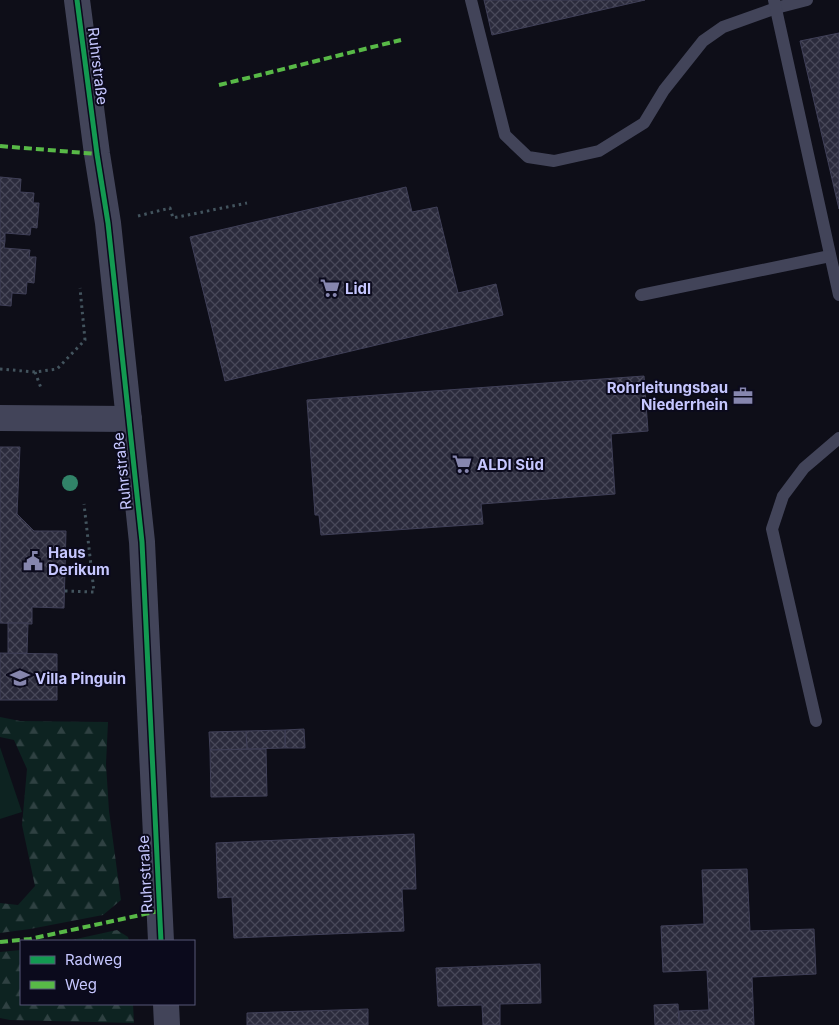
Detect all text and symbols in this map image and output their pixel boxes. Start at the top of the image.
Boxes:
street label: Ruhrstraße [84,26,112,106]
supermarket icon: Lidl [319,277,341,299]
place label: Lidl [345,279,371,298]
place label: Rohrleitungsbau Niederrhein [607,378,728,414]
office icon: Rohrleitungsbau Niederrhein [732,385,754,407]
street label: Ruhrstraße [108,431,136,511]
supermarket icon: ALDI Süd [451,453,473,475]
place label: ALDI Süd [477,455,544,474]
place label: Haus Derikum [48,543,110,579]
public building icon: Haus Derikum [22,550,44,572]
school or university icon: Villa Pinguin [9,667,31,689]
place label: Villa Pinguin [35,669,126,688]
street label: Ruhrstraße [133,835,157,913]
legend [20,940,195,1005]
text: Radweg [65,950,122,969]
text: Weg [65,975,97,994]

